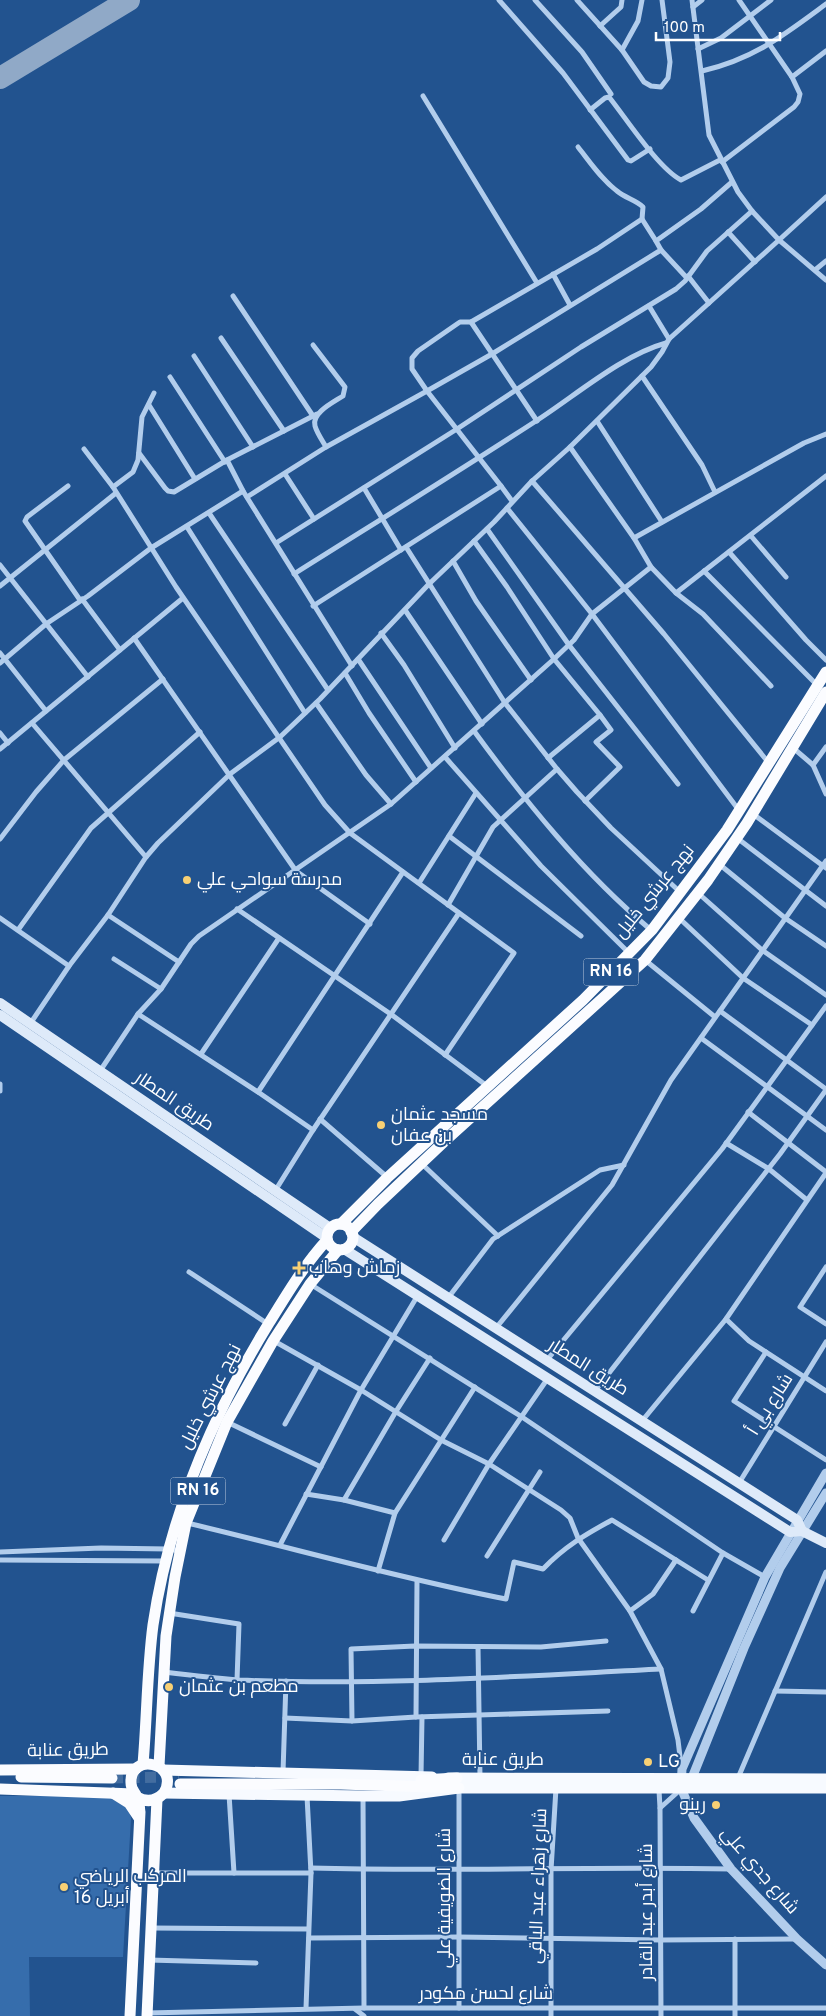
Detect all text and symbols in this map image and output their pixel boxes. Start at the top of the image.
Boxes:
scale bar [656,10,780,42]
text: 100 m [664,19,705,38]
street label: نهج عرشي خليل [610,840,700,944]
place label: مدرسة سواحي علي [197,869,342,893]
marker: مدرسة سواحي علي [181,874,193,886]
road number: RN 16 [584,959,638,986]
street label: طريق المطار [129,1067,218,1137]
place label: مسجد عثمان بن عفان [391,1104,488,1148]
marker: مسجد عثمان بن عفان [375,1119,387,1131]
place label: زماش وهاب [309,1257,400,1280]
marker: زماش وهاب [293,1262,305,1274]
street label: طريق المطار [543,1334,633,1402]
street label: نهج عرشي خليل [175,1341,247,1453]
street label: شارع بي أ [742,1369,800,1441]
road number: RN 16 [170,1478,226,1504]
place label: مطعم بن عثمان [179,1676,299,1699]
marker: مطعم بن عثمان [163,1681,175,1693]
street label: طريق عنابة [27,1739,109,1763]
street label: طريق عنابة [462,1749,544,1772]
place label: LG [658,1751,680,1774]
marker: LG [642,1756,654,1768]
place label: رينو [679,1794,706,1817]
marker: رينو [710,1799,722,1811]
street label: شارع زهراء عبد الباقي [525,1808,554,1964]
street label: شارع جدي علي [714,1822,803,1920]
street label: شارع الضويفية علي [434,1828,458,1968]
street label: شارع أبدر عبد القادر [635,1843,659,1982]
place label: المركب الرياضي 16 أبريل [74,1866,187,1910]
marker: المركب الرياضي 16 أبريل [58,1881,70,1893]
street label: شارع لحسن مكودر [418,1983,553,2006]

